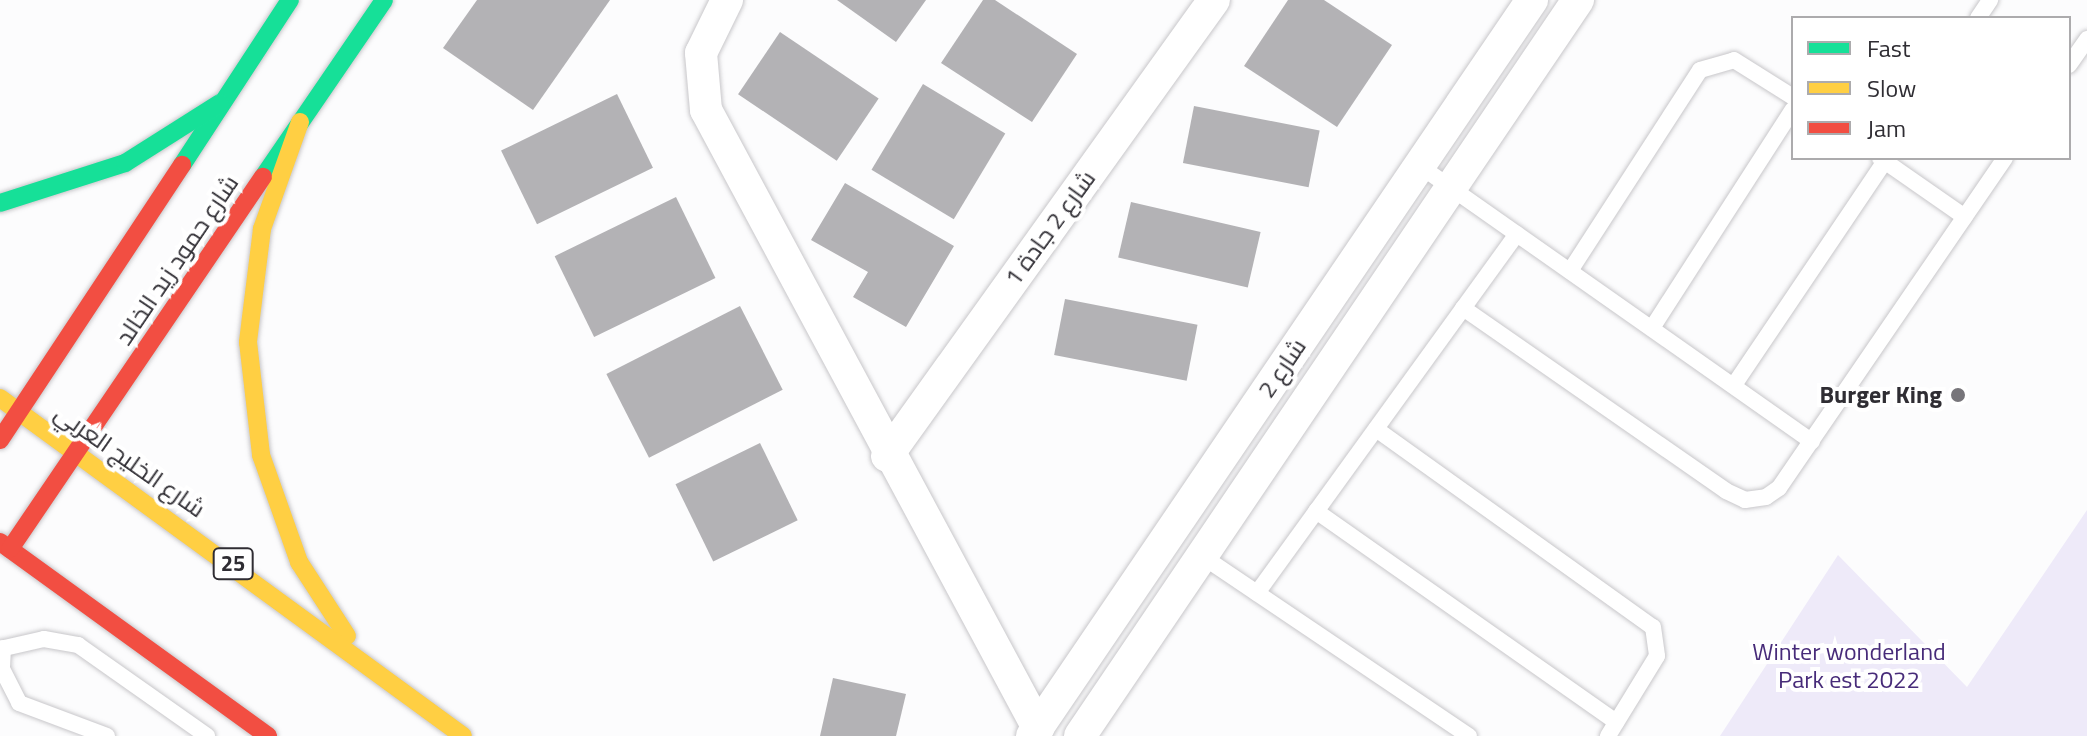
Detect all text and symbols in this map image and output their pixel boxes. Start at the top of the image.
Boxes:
legend [1791,16,2071,160]
text: Fast [1867,30,1910,66]
text: Slow [1867,70,1916,106]
text: Jam [1867,110,1906,146]
street label: شارع 2 جادة 1 [999,165,1101,291]
street label: شارع حمود زيد الخالد [109,170,245,350]
street label: شارع 2 [1252,333,1312,403]
place label: Burger King [1819,381,1942,409]
marker: Burger King [1949,386,1967,404]
street label: شارع الخليج العربي [49,398,211,524]
road number: 25 [211,546,255,582]
park label: Winter wonderland Park est 2022 [1752,638,1946,694]

